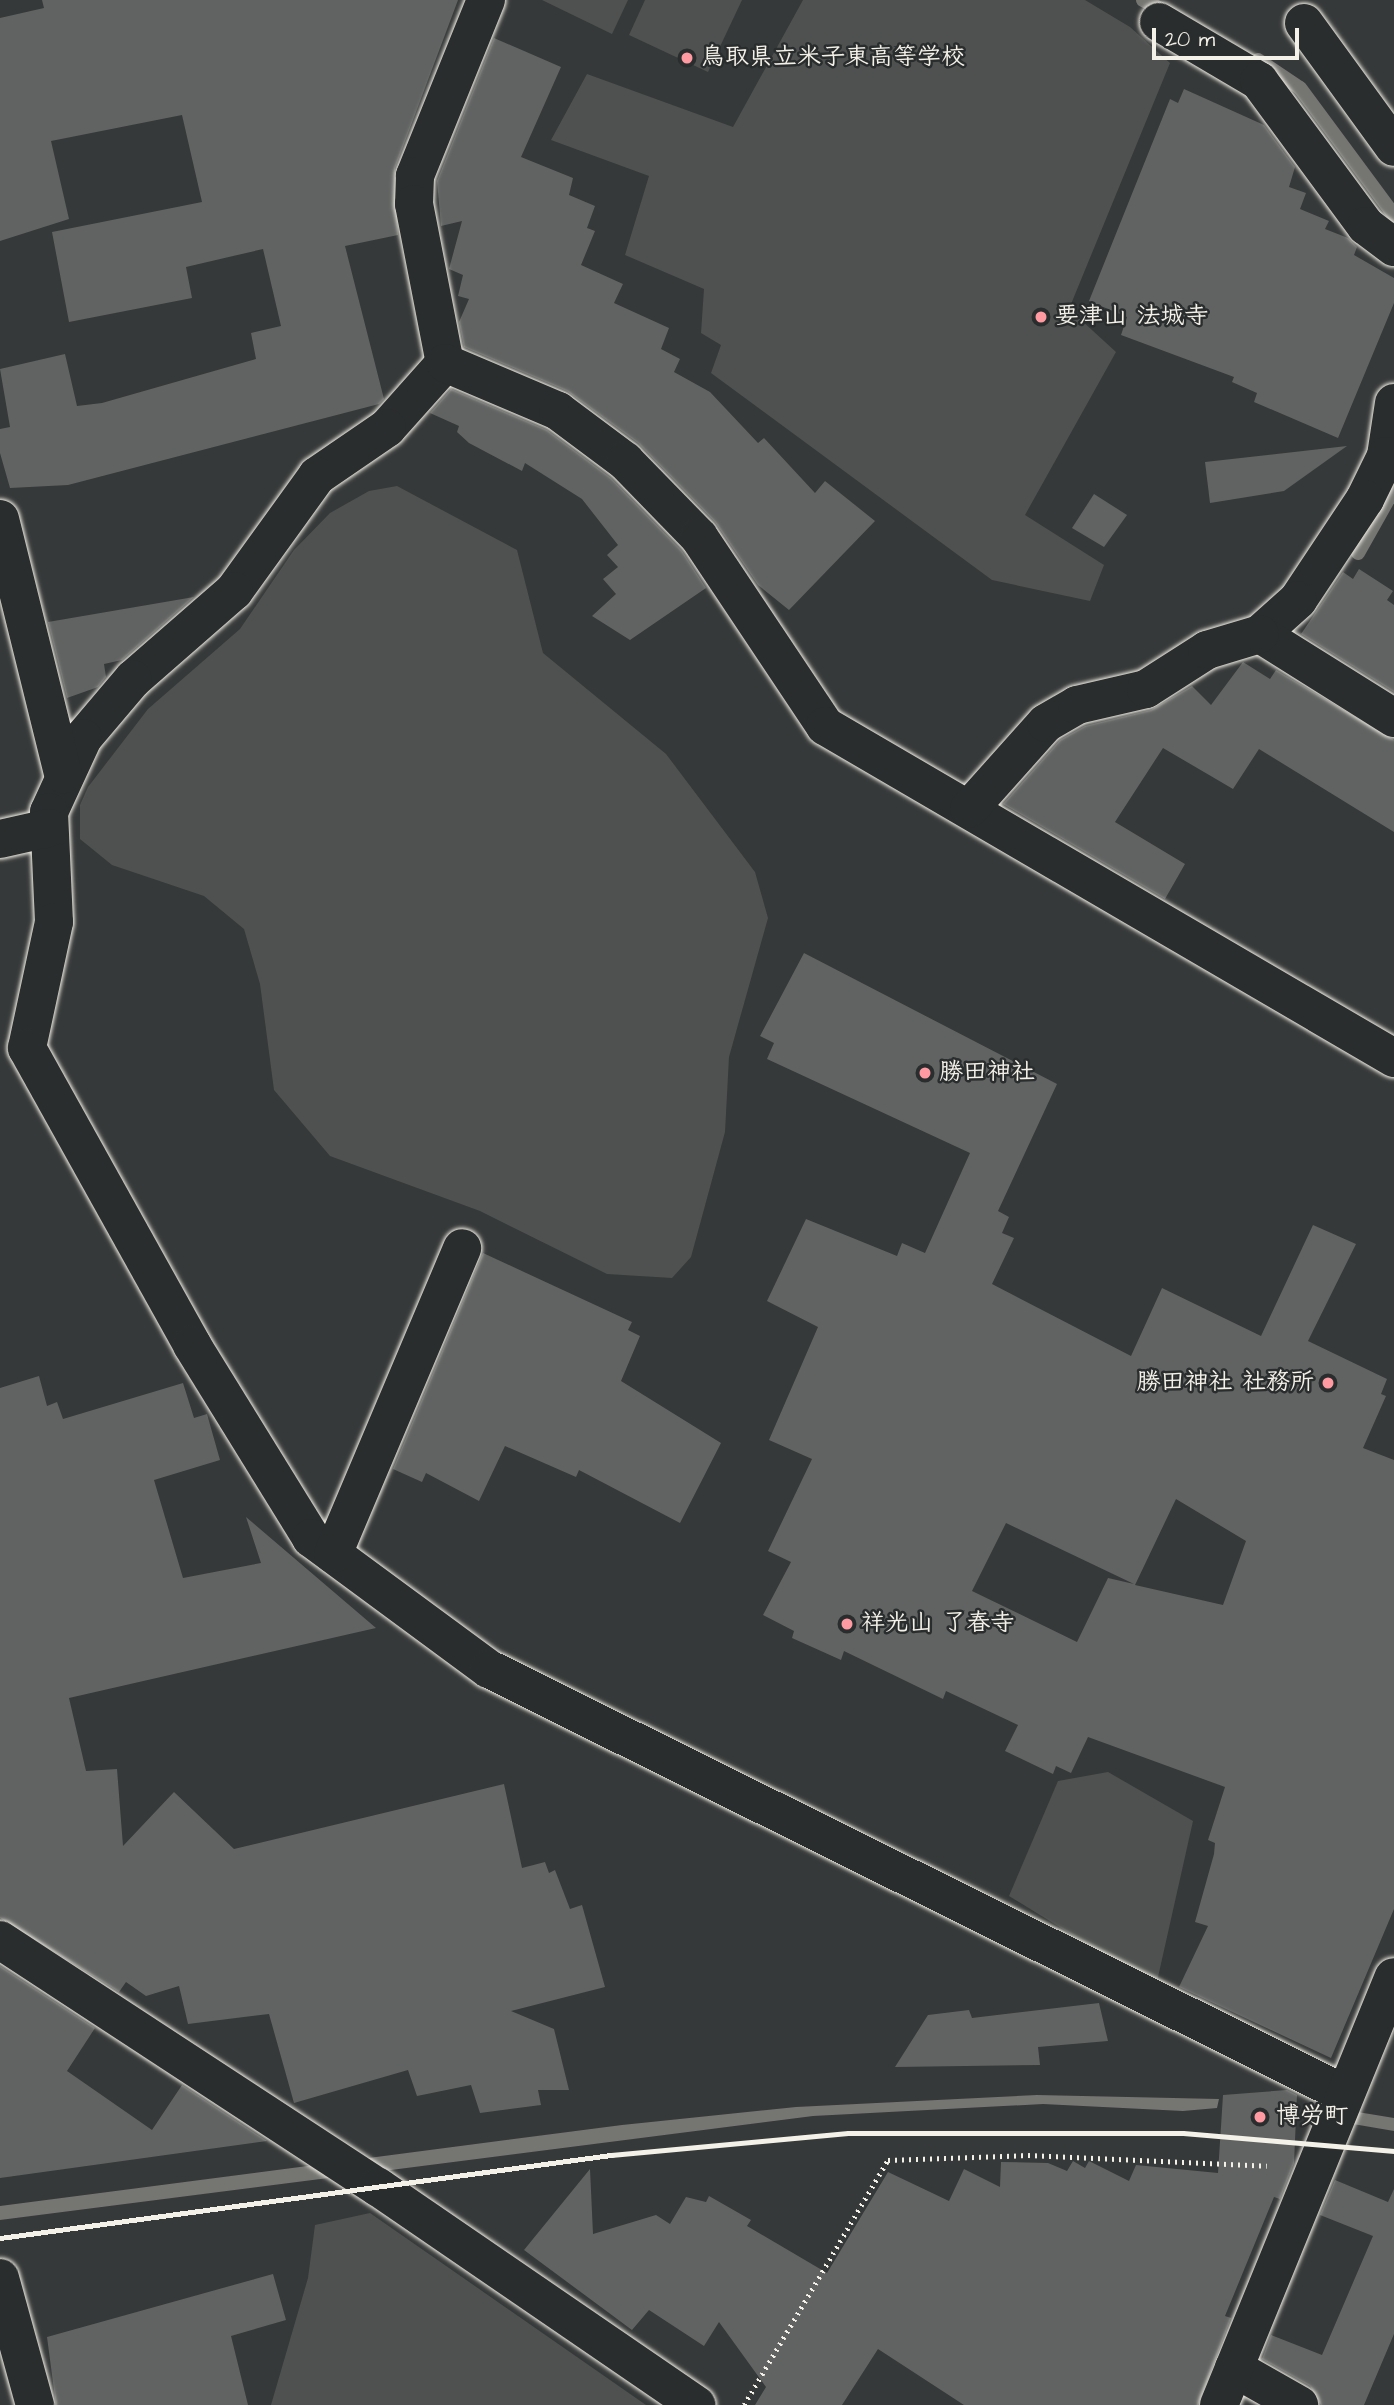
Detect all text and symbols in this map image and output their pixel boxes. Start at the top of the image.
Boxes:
scale bar [1156,14,1303,58]
text: 20 m [1165,25,1215,54]
place label: 鳥取県立米子東高等学校 [701,44,965,72]
marker: 鳥取県立米子東高等学校 [679,50,695,66]
place label: 要津山 法城寺 [1055,303,1209,331]
marker: 要津山 法城寺 [1033,309,1049,325]
place label: 勝田神社 [939,1059,1035,1087]
marker: 勝田神社 [917,1065,933,1081]
place label: 勝田神社 社務所 [1136,1369,1314,1397]
marker: 勝田神社 社務所 [1320,1375,1336,1391]
place label: 祥光山 了春寺 [861,1610,1015,1638]
marker: 祥光山 了春寺 [839,1616,855,1632]
place label: 博労町 [1276,2103,1348,2131]
marker: 博労町 [1250,2107,1270,2127]

